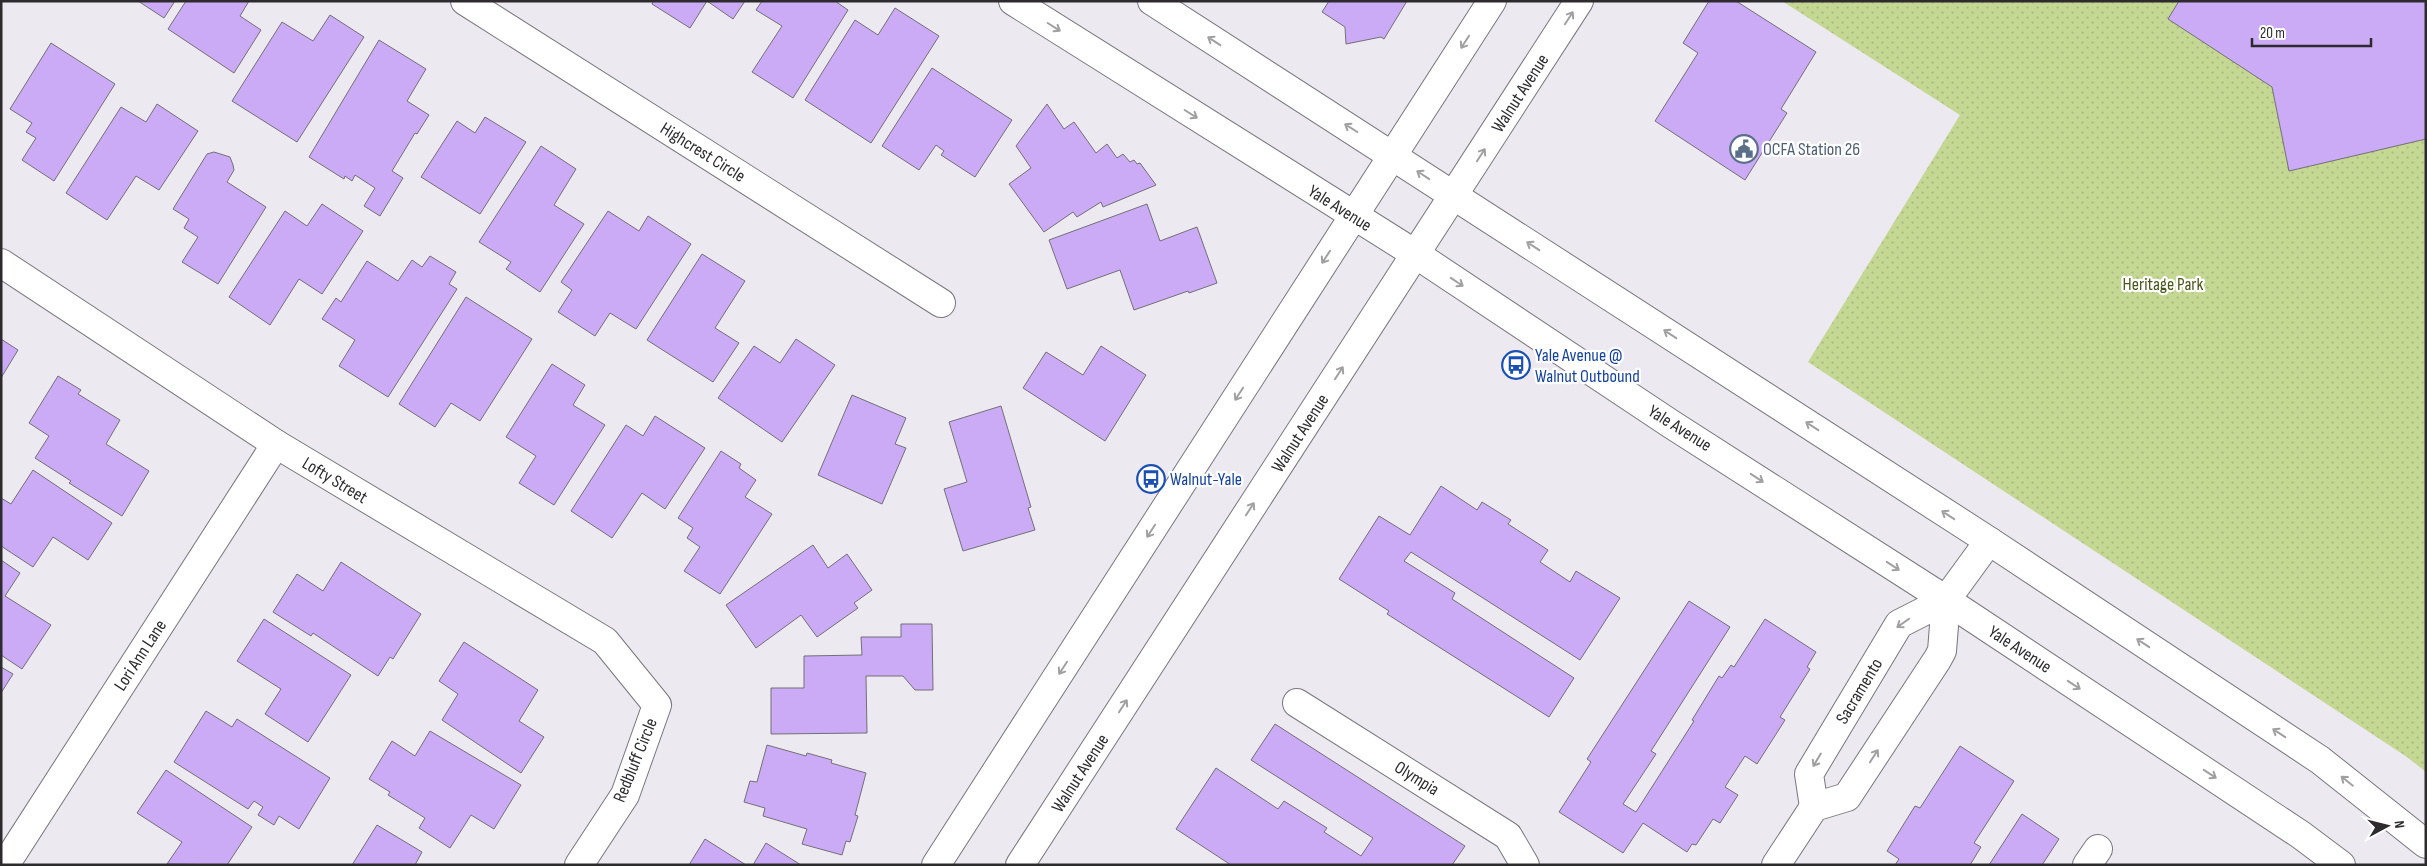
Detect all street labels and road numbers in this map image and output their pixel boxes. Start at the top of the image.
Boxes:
street label: Walnut Avenue [1487,50,1553,136]
street label: Highcrest Circle [656,118,749,187]
street label: Yale Avenue [1304,181,1375,236]
street label: Walnut Avenue [1267,390,1333,476]
street label: Yale Avenue [1644,401,1715,456]
street label: Lofty Street [298,453,372,508]
street label: Lori Ann Lane [110,616,171,695]
street label: Yale Avenue [1984,621,2055,678]
street label: Sacramento [1832,655,1887,728]
street label: Redbluff Circle [609,715,662,805]
street label: Walnut Avenue [1047,730,1113,816]
street label: Olympia [1391,757,1443,800]

